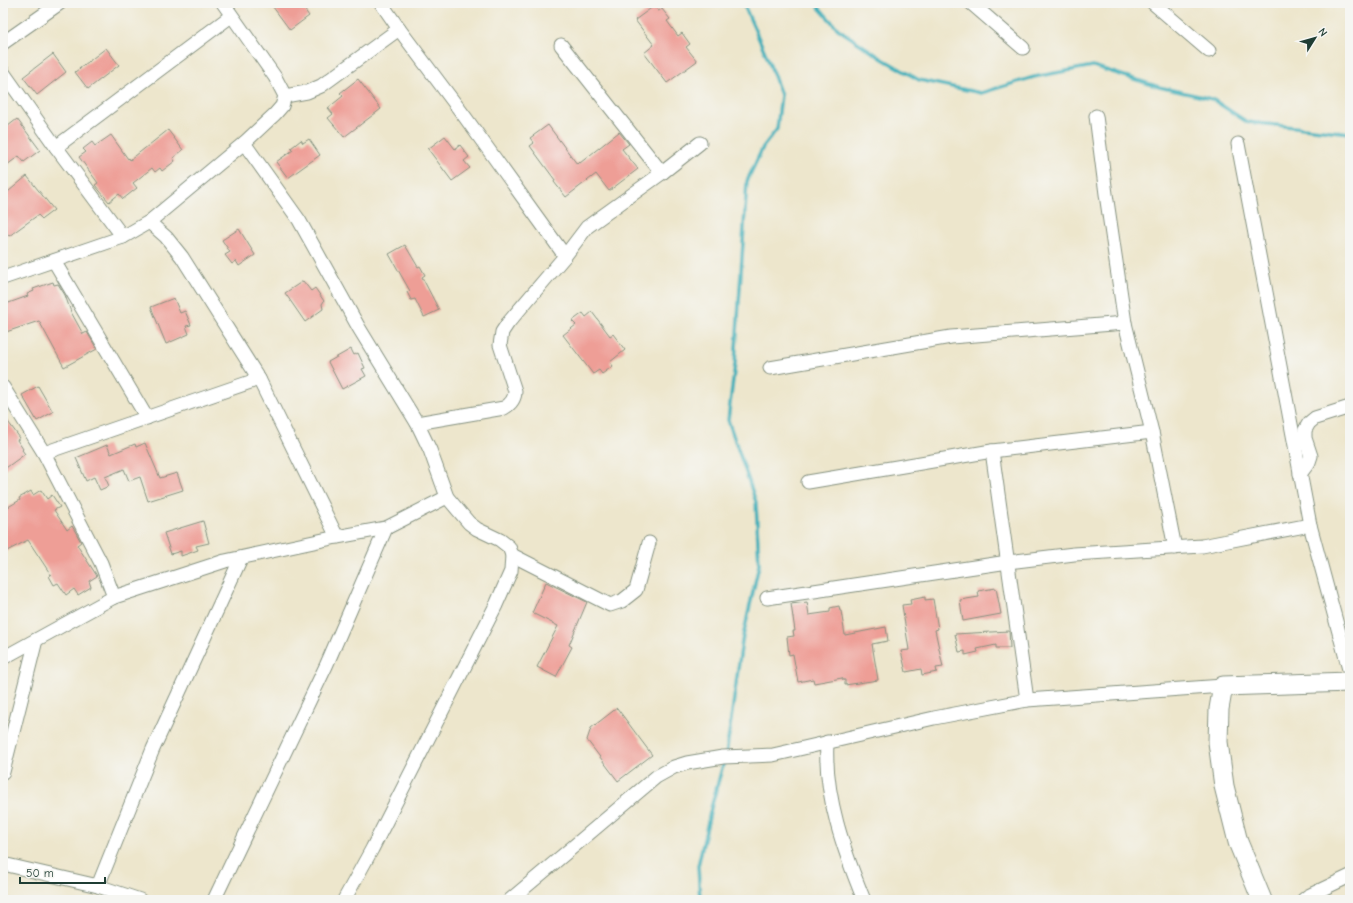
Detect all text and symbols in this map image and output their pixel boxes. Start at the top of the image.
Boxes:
north arrow [1295,18,1335,58]
text: N [1315,26,1330,39]
scale bar [20,859,105,885]
text: 50 m [26,866,54,880]

